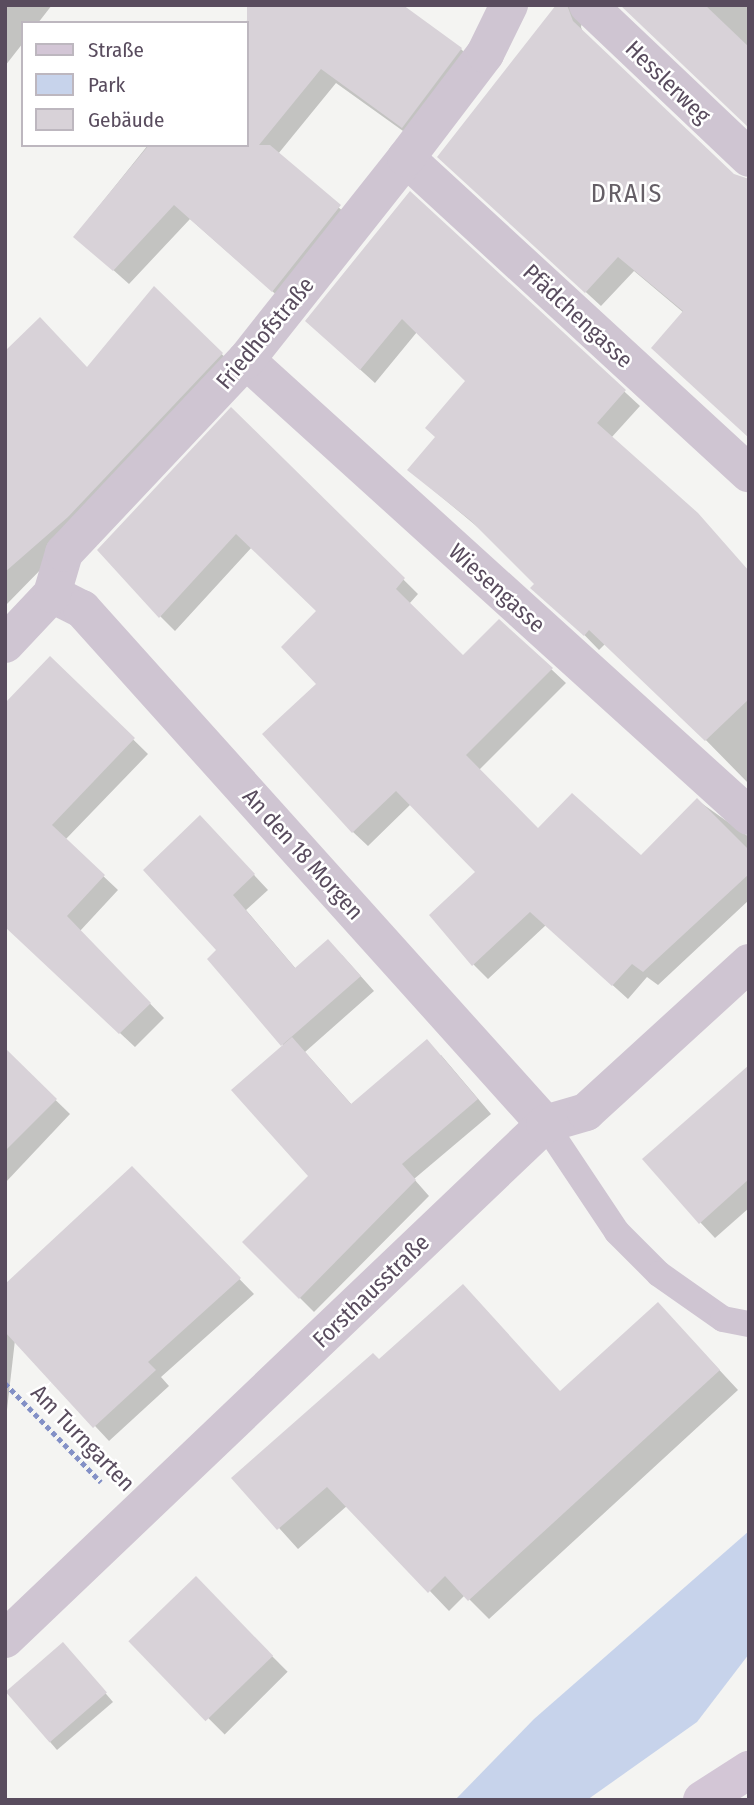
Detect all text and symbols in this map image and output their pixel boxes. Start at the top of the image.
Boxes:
legend [21,21,248,147]
street label: Hesslerweg [620,35,716,129]
text: Straße [88,37,144,63]
text: Park [88,72,125,98]
text: Gebäude [88,107,164,133]
district label: DRAIS [591,178,663,210]
street label: Pfädchengasse [517,258,639,374]
street label: Friedhofstraße [210,271,320,395]
street label: Wiesengasse [443,538,551,638]
street label: An den 18 Morgen [237,783,369,925]
street label: Forsthausstraße [307,1229,435,1353]
street label: Am Turngarten [25,1379,141,1497]

